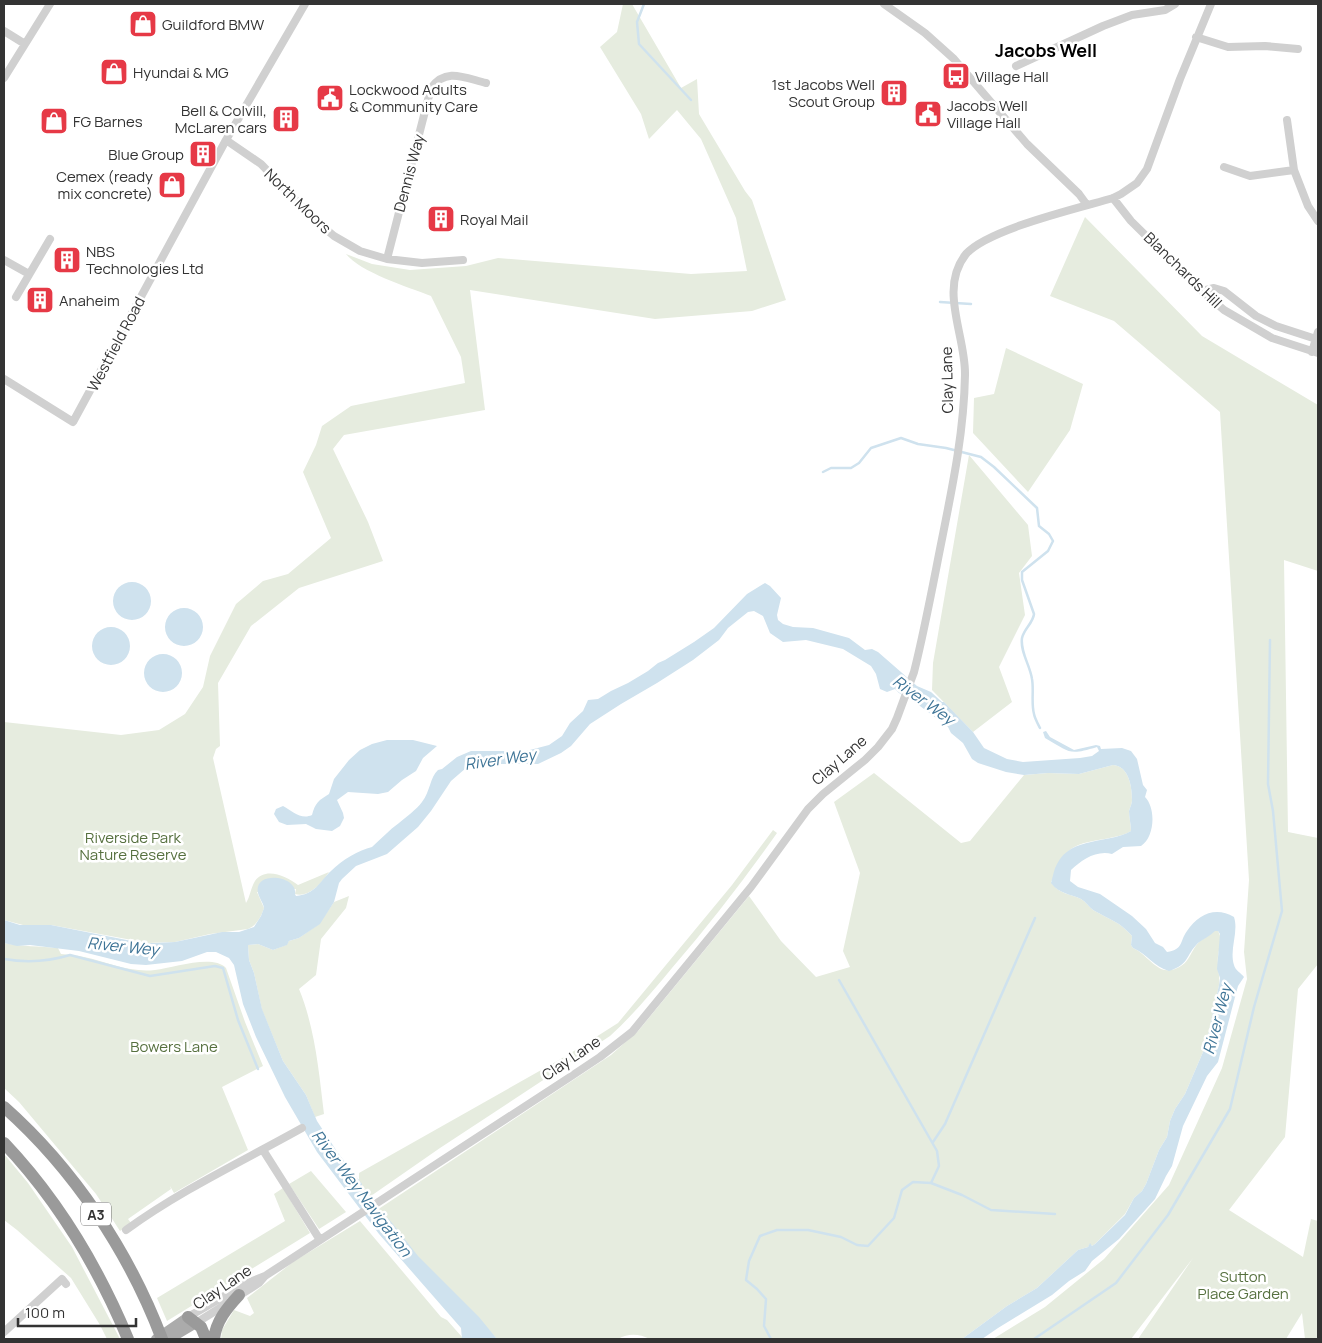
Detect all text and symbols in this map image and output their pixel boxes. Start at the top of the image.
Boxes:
shop icon: Guildford BMW [128,9,158,39]
place label: Guildford BMW [162,14,264,35]
district label: Jacobs Well [995,38,1097,62]
shop icon: Hyundai & MG [99,57,129,87]
bus stop icon: Village Hall [941,61,971,91]
place label: Hyundai & MG [133,62,229,83]
place label: Village Hall [975,66,1049,87]
place label: 1st Jacobs Well Scout Group [771,74,875,112]
building icon: 1st Jacobs Well Scout Group [879,78,909,108]
place label: Lockwood Adults & Community Care [349,79,478,117]
public building icon: Lockwood Adults & Community Care [315,83,345,113]
place label: Jacobs Well Village Hall [947,95,1028,133]
public building icon: Jacobs Well Village Hall [913,99,943,129]
place label: Bell & Colvill, McLaren cars [175,100,267,138]
building icon: Bell & Colvill, McLaren cars [271,104,301,134]
shop icon: FG Barnes [39,106,69,136]
place label: FG Barnes [73,111,143,132]
street label: Dennis Way [389,132,430,214]
building icon: Blue Group [188,139,218,169]
place label: Blue Group [108,144,184,165]
street label: North Moors [260,164,336,238]
place label: Cemex (ready mix concrete) [56,166,153,204]
shop icon: Cemex (ready mix concrete) [157,170,187,200]
building icon: Royal Mail [426,204,456,234]
place label: Royal Mail [460,209,528,230]
street label: Blanchards Hill [1139,227,1227,313]
place label: NBS Technologies Ltd [86,241,204,279]
building icon: NBS Technologies Ltd [52,245,82,275]
building icon: Anaheim [25,285,55,315]
place label: Anaheim [59,290,120,311]
street label: Westfield Road [82,293,150,395]
street label: Clay Lane [936,346,958,414]
water label: River Wey [889,670,961,731]
street label: Clay Lane [807,730,871,790]
water label: River Wey [463,743,540,775]
park label: Riverside Park Nature Reserve [80,827,187,865]
water label: River Wey [86,931,162,961]
water label: River Wey [1197,979,1238,1056]
street label: Clay Lane [537,1031,605,1085]
park label: Bowers Lane [130,1036,218,1057]
water label: River Wey Navigation [307,1125,417,1261]
road number: A3 [81,1202,111,1226]
street label: Clay Lane [188,1260,256,1314]
park label: Sutton Place Garden [1197,1266,1289,1304]
scale bar [18,1296,135,1328]
text: 100 m [25,1302,65,1323]

